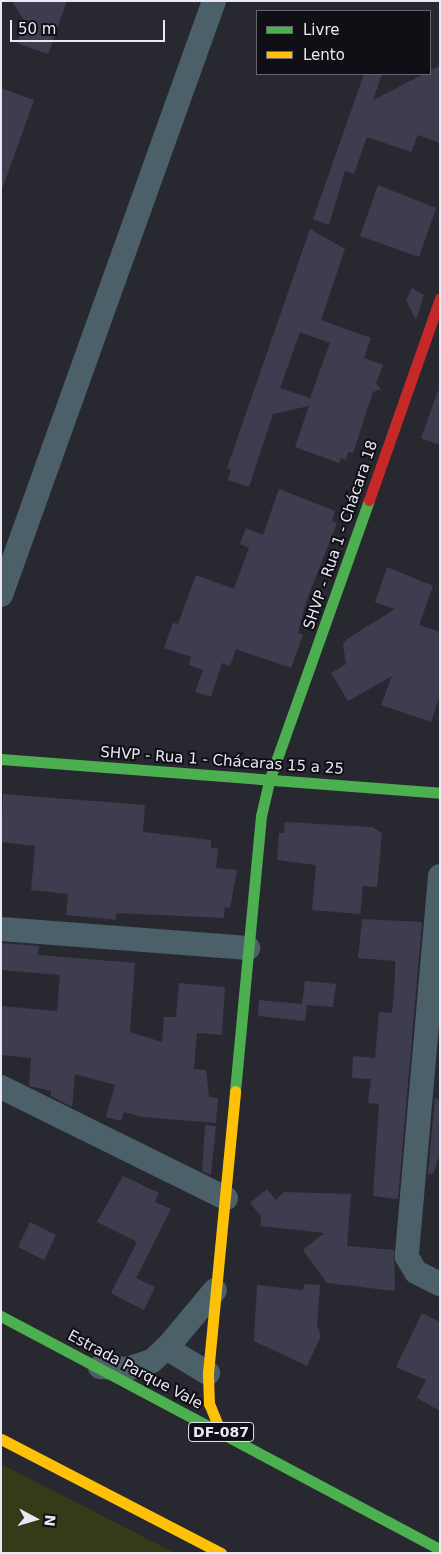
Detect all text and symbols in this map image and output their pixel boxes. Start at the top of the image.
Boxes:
scale bar [12,10,168,42]
legend [256,10,431,75]
text: 50 m [18,20,56,38]
text: Livre [303,21,339,39]
text: Lento [303,46,345,64]
street label: SHVP - Rua 1 - Chácara 18 [300,438,382,632]
street label: SHVP - Rua 1 - Chácaras 15 a 25 [100,744,344,778]
street label: Estrada Parque Vale [64,1327,206,1413]
road number: DF-087 [187,1420,255,1444]
north arrow [10,1494,60,1544]
text: N [41,1514,58,1527]

